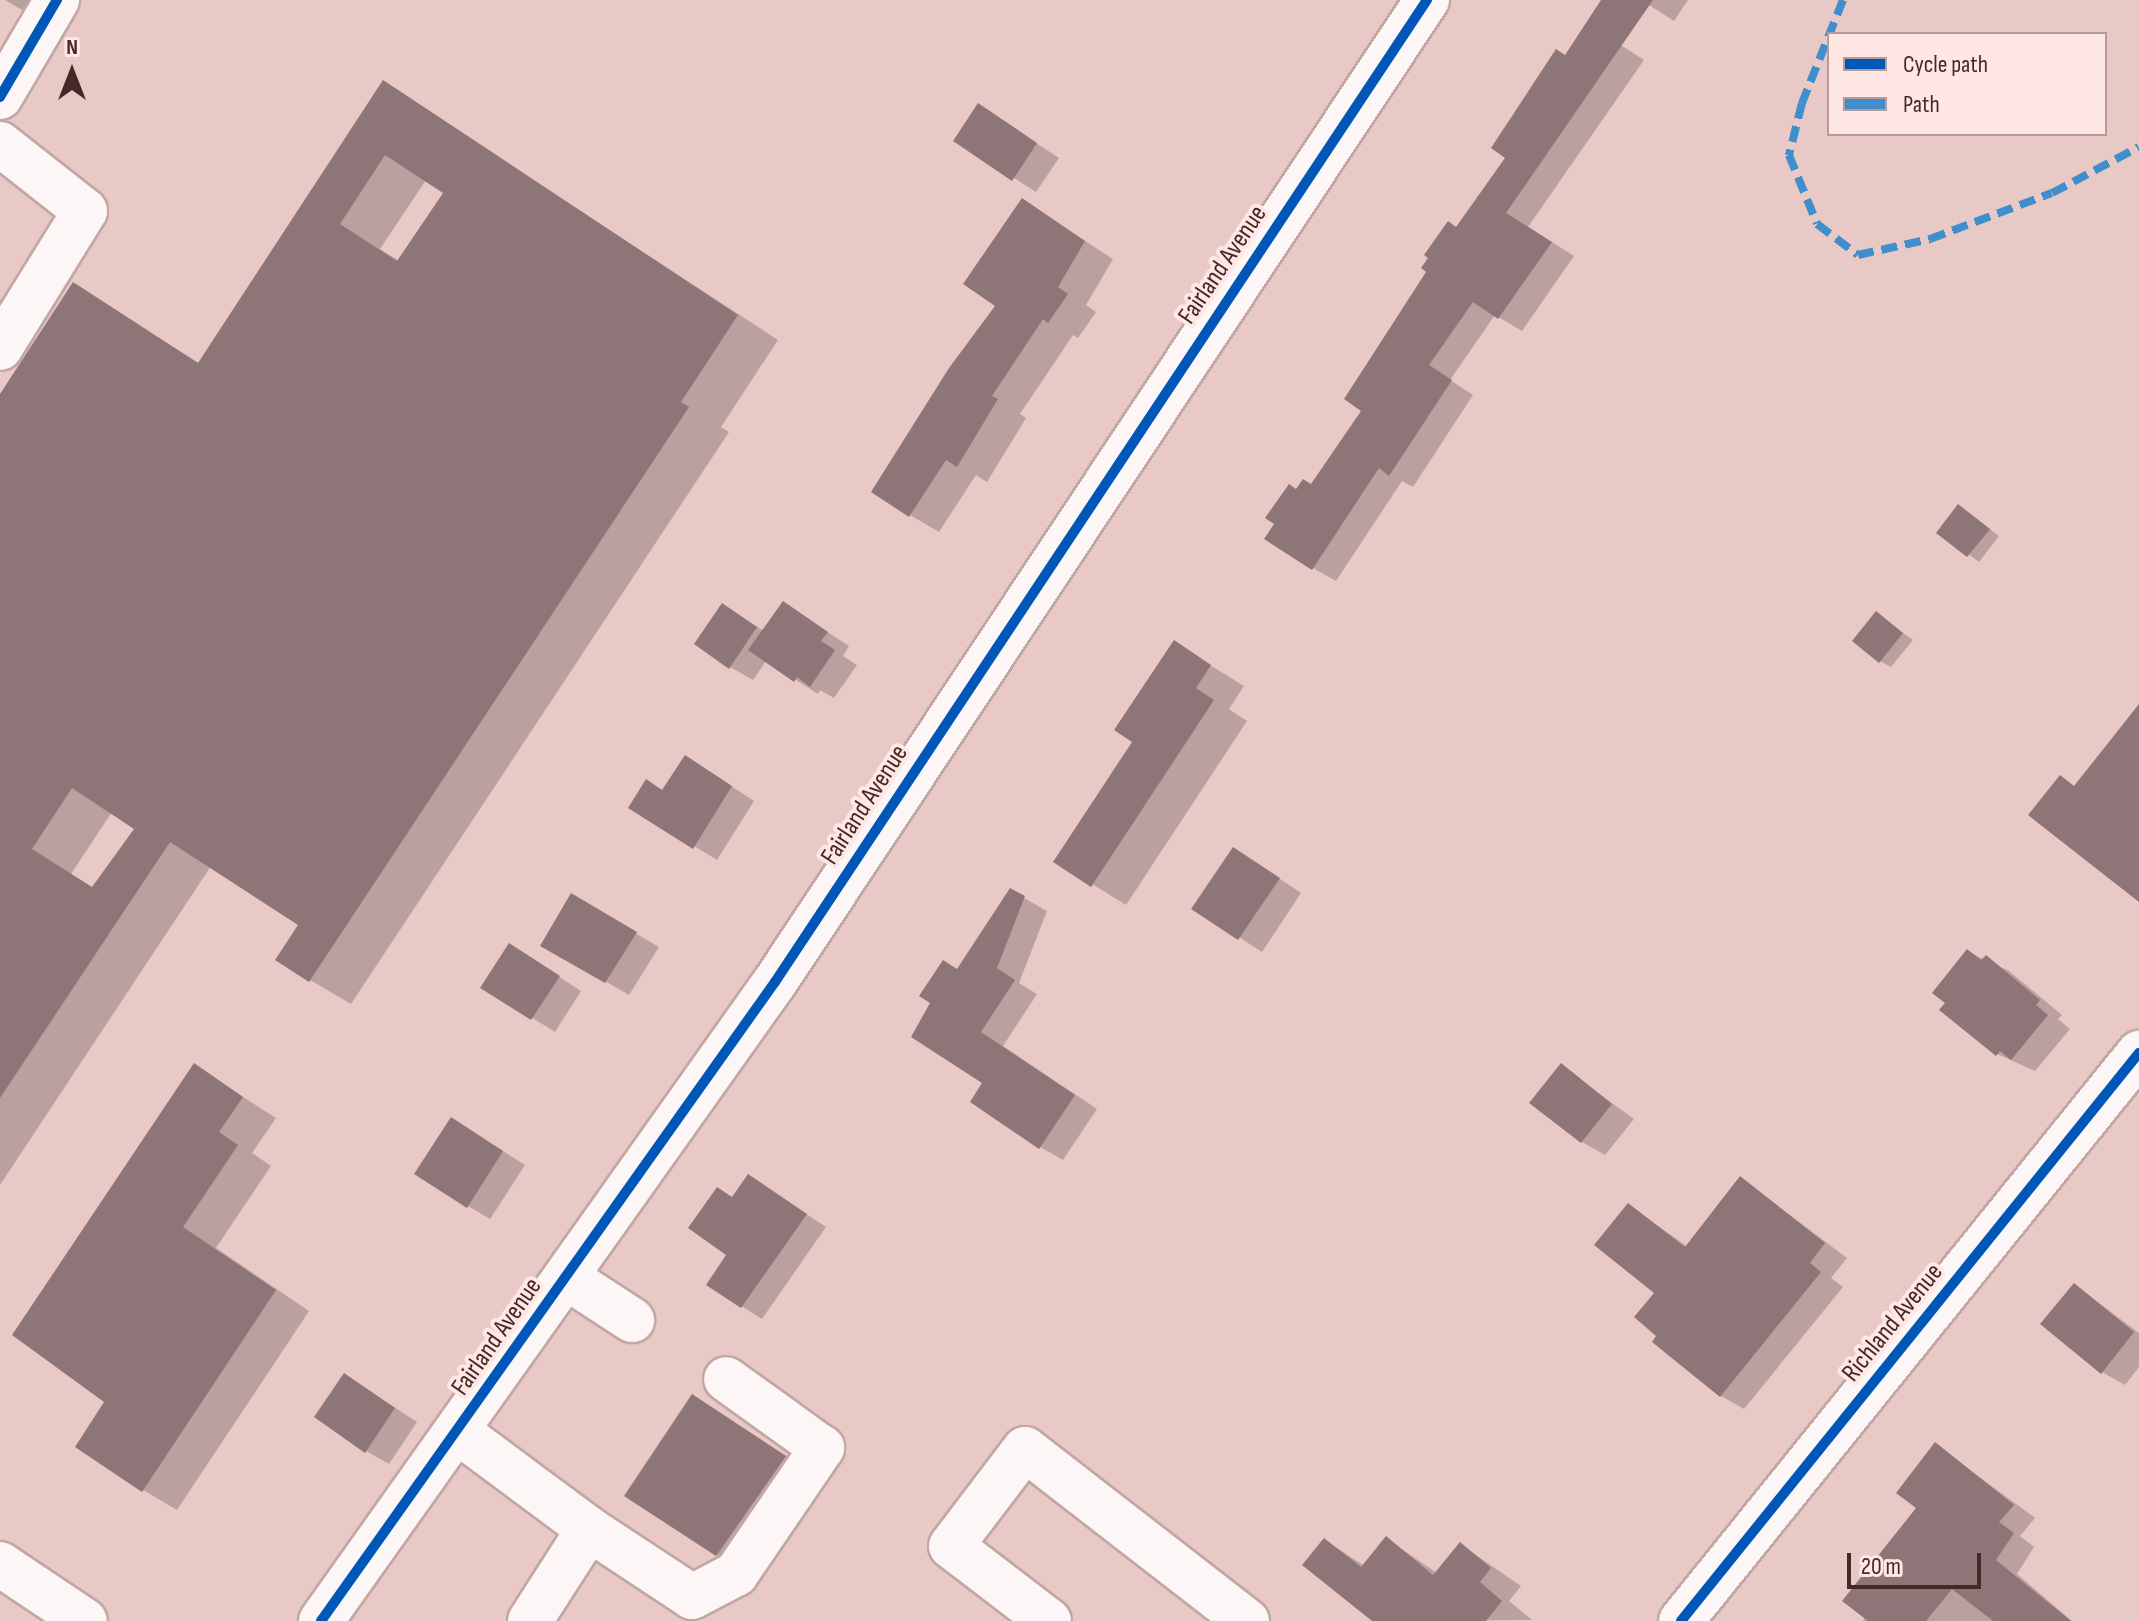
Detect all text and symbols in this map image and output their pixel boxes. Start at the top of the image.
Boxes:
north arrow [32,32,112,112]
legend [1827,32,2107,136]
text: N [66,34,78,61]
text: Cycle path [1903,50,1988,79]
text: Path [1903,90,1940,119]
street label: Fairland Avenue [1172,200,1274,330]
street label: Fairland Avenue [815,739,915,871]
street label: Richland Avenue [1836,1258,1950,1388]
street label: Fairland Avenue [445,1272,549,1402]
scale bar [1851,1537,1985,1587]
text: 20 m [1861,1552,1901,1581]

